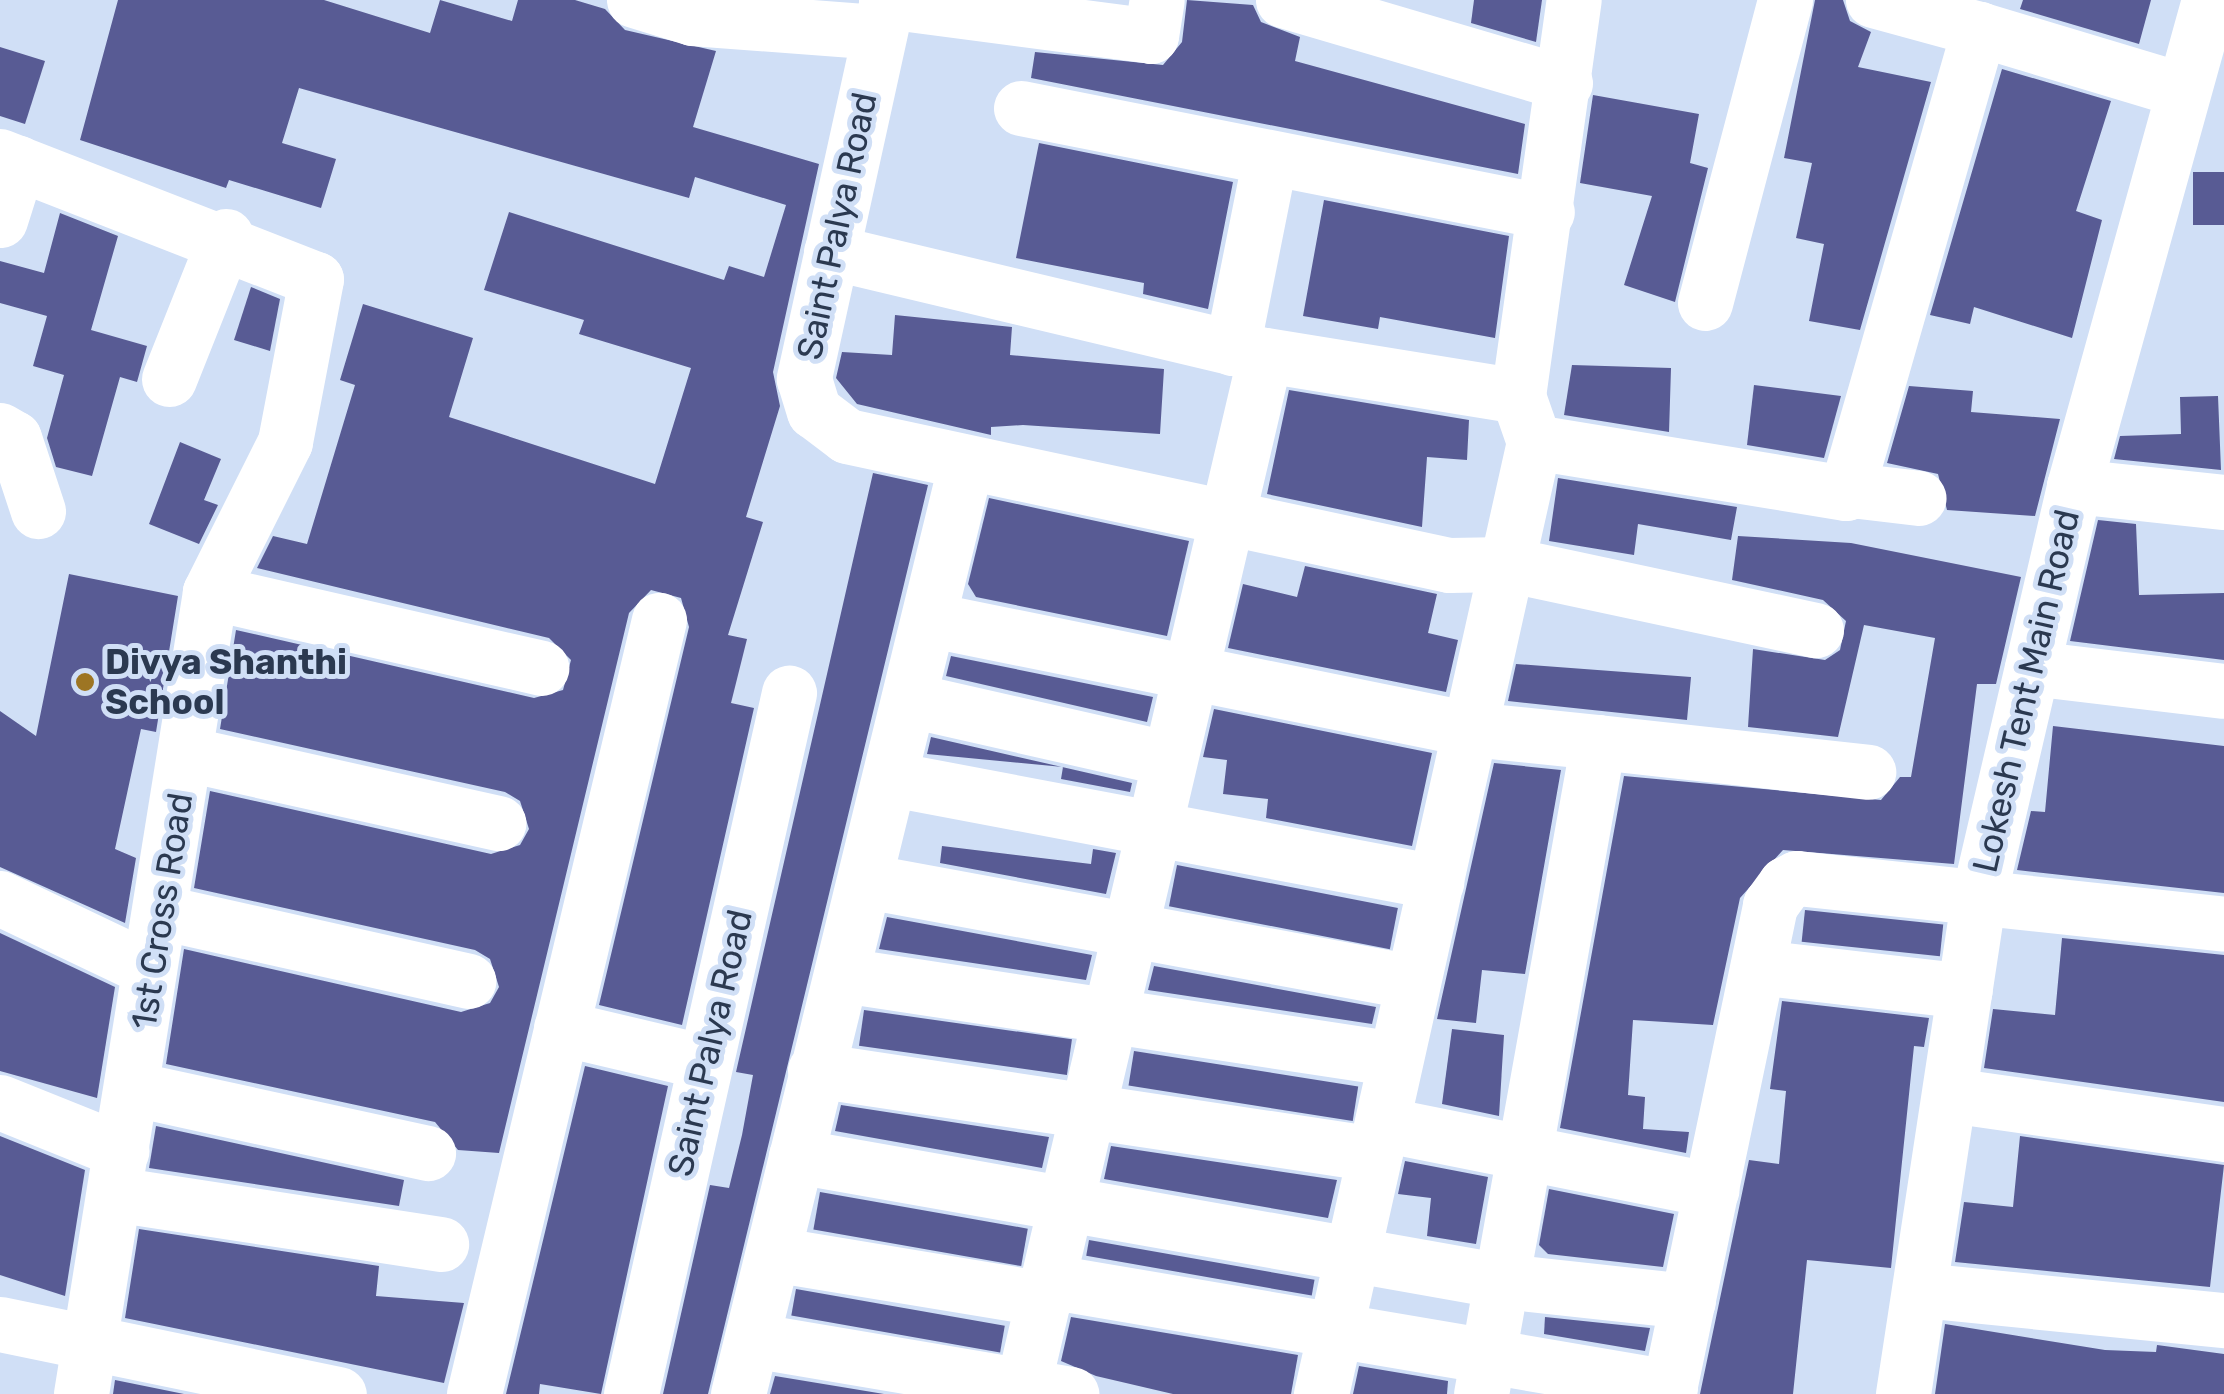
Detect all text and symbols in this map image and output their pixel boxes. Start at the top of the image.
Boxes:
street label: Saint Palya Road [788,89,886,363]
street label: Lokesh Tent Main Road [1964,505,2088,877]
place label: Divya Shanthi School [105,641,347,723]
marker: Divya Shanthi School [74,671,96,693]
street label: 1st Cross Road [123,790,201,1032]
street label: Saint Palya Road [659,906,761,1180]

